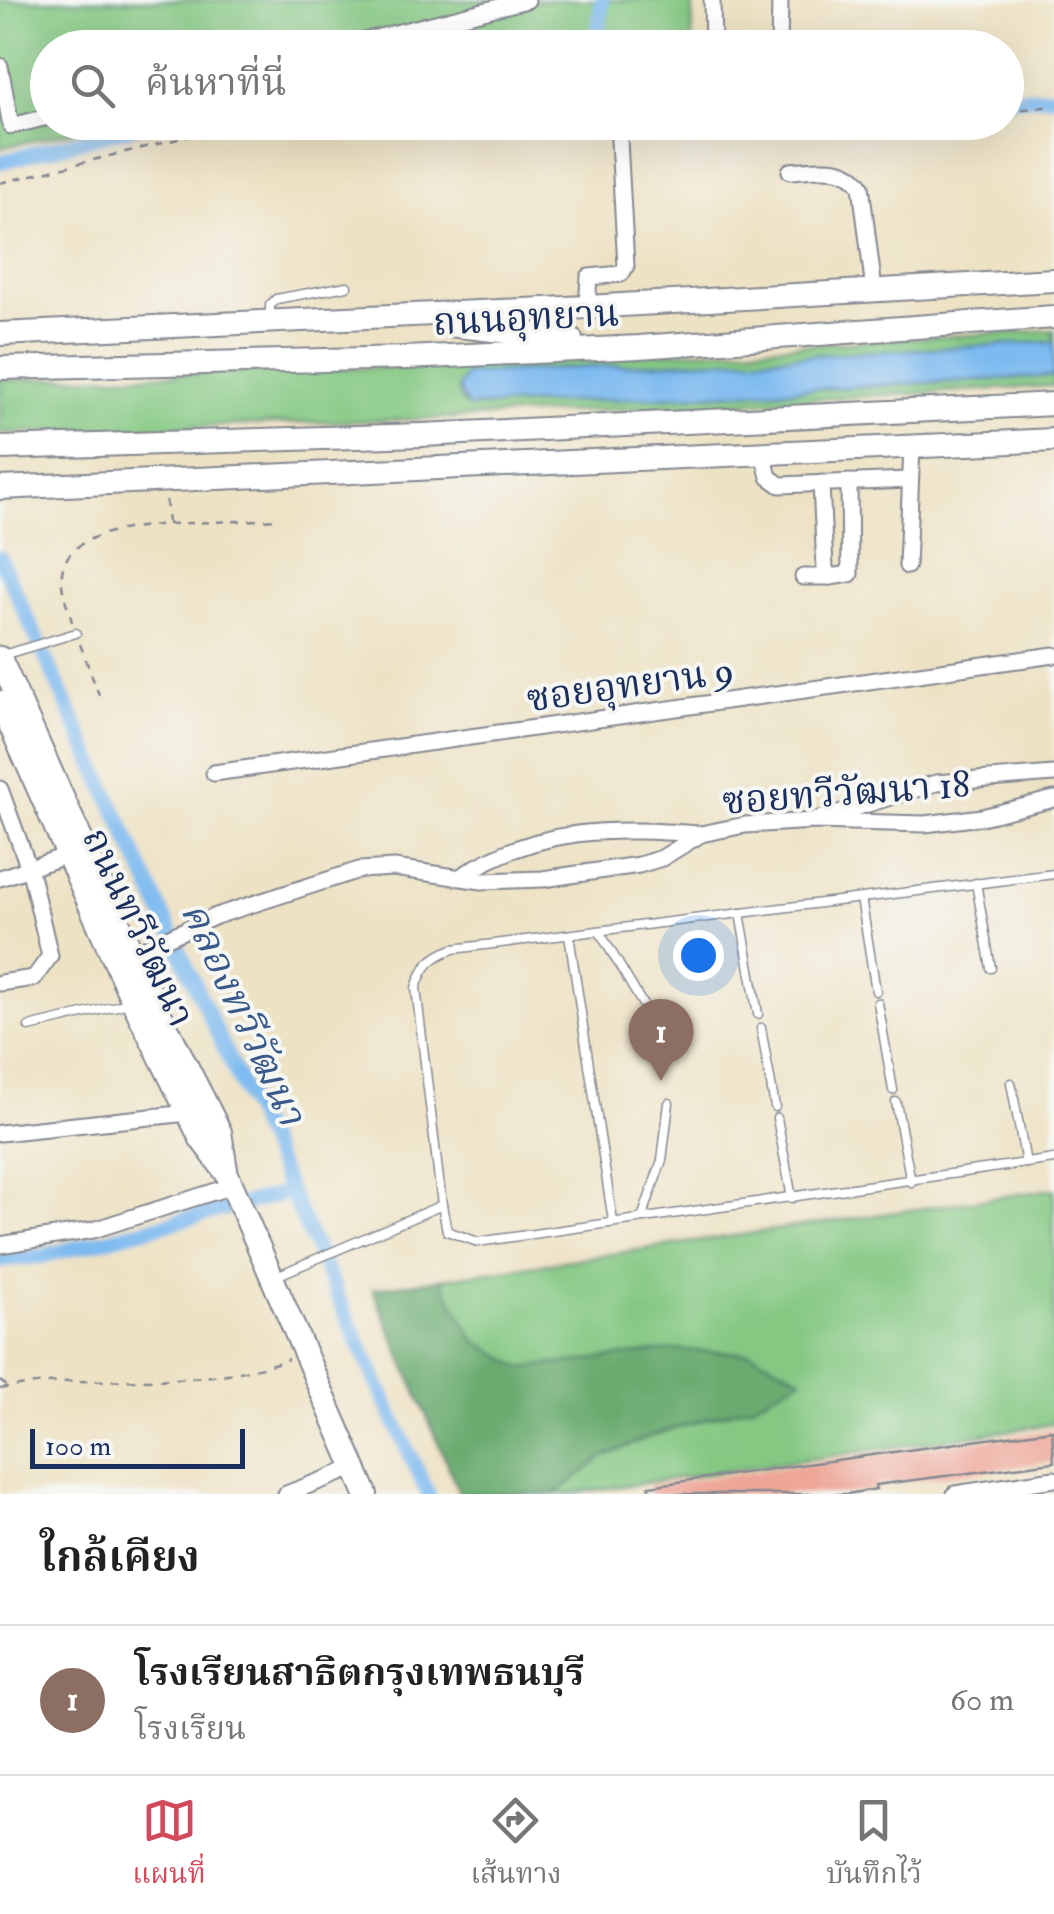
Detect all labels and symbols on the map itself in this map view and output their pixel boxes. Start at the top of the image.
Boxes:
street label: ถนนอุทยาน [432,289,621,347]
street label: ซอยอุทยาน 9 [524,647,737,723]
street label: ซอยทวีวัฒนา 18 [721,760,972,826]
street label: ถนนทวีวัฒนา [71,820,205,1035]
water label: คลองทวีวัฒนา [169,894,317,1135]
your location [673,930,724,981]
pin: 1 [628,998,694,1081]
scale bar [30,1424,245,1468]

